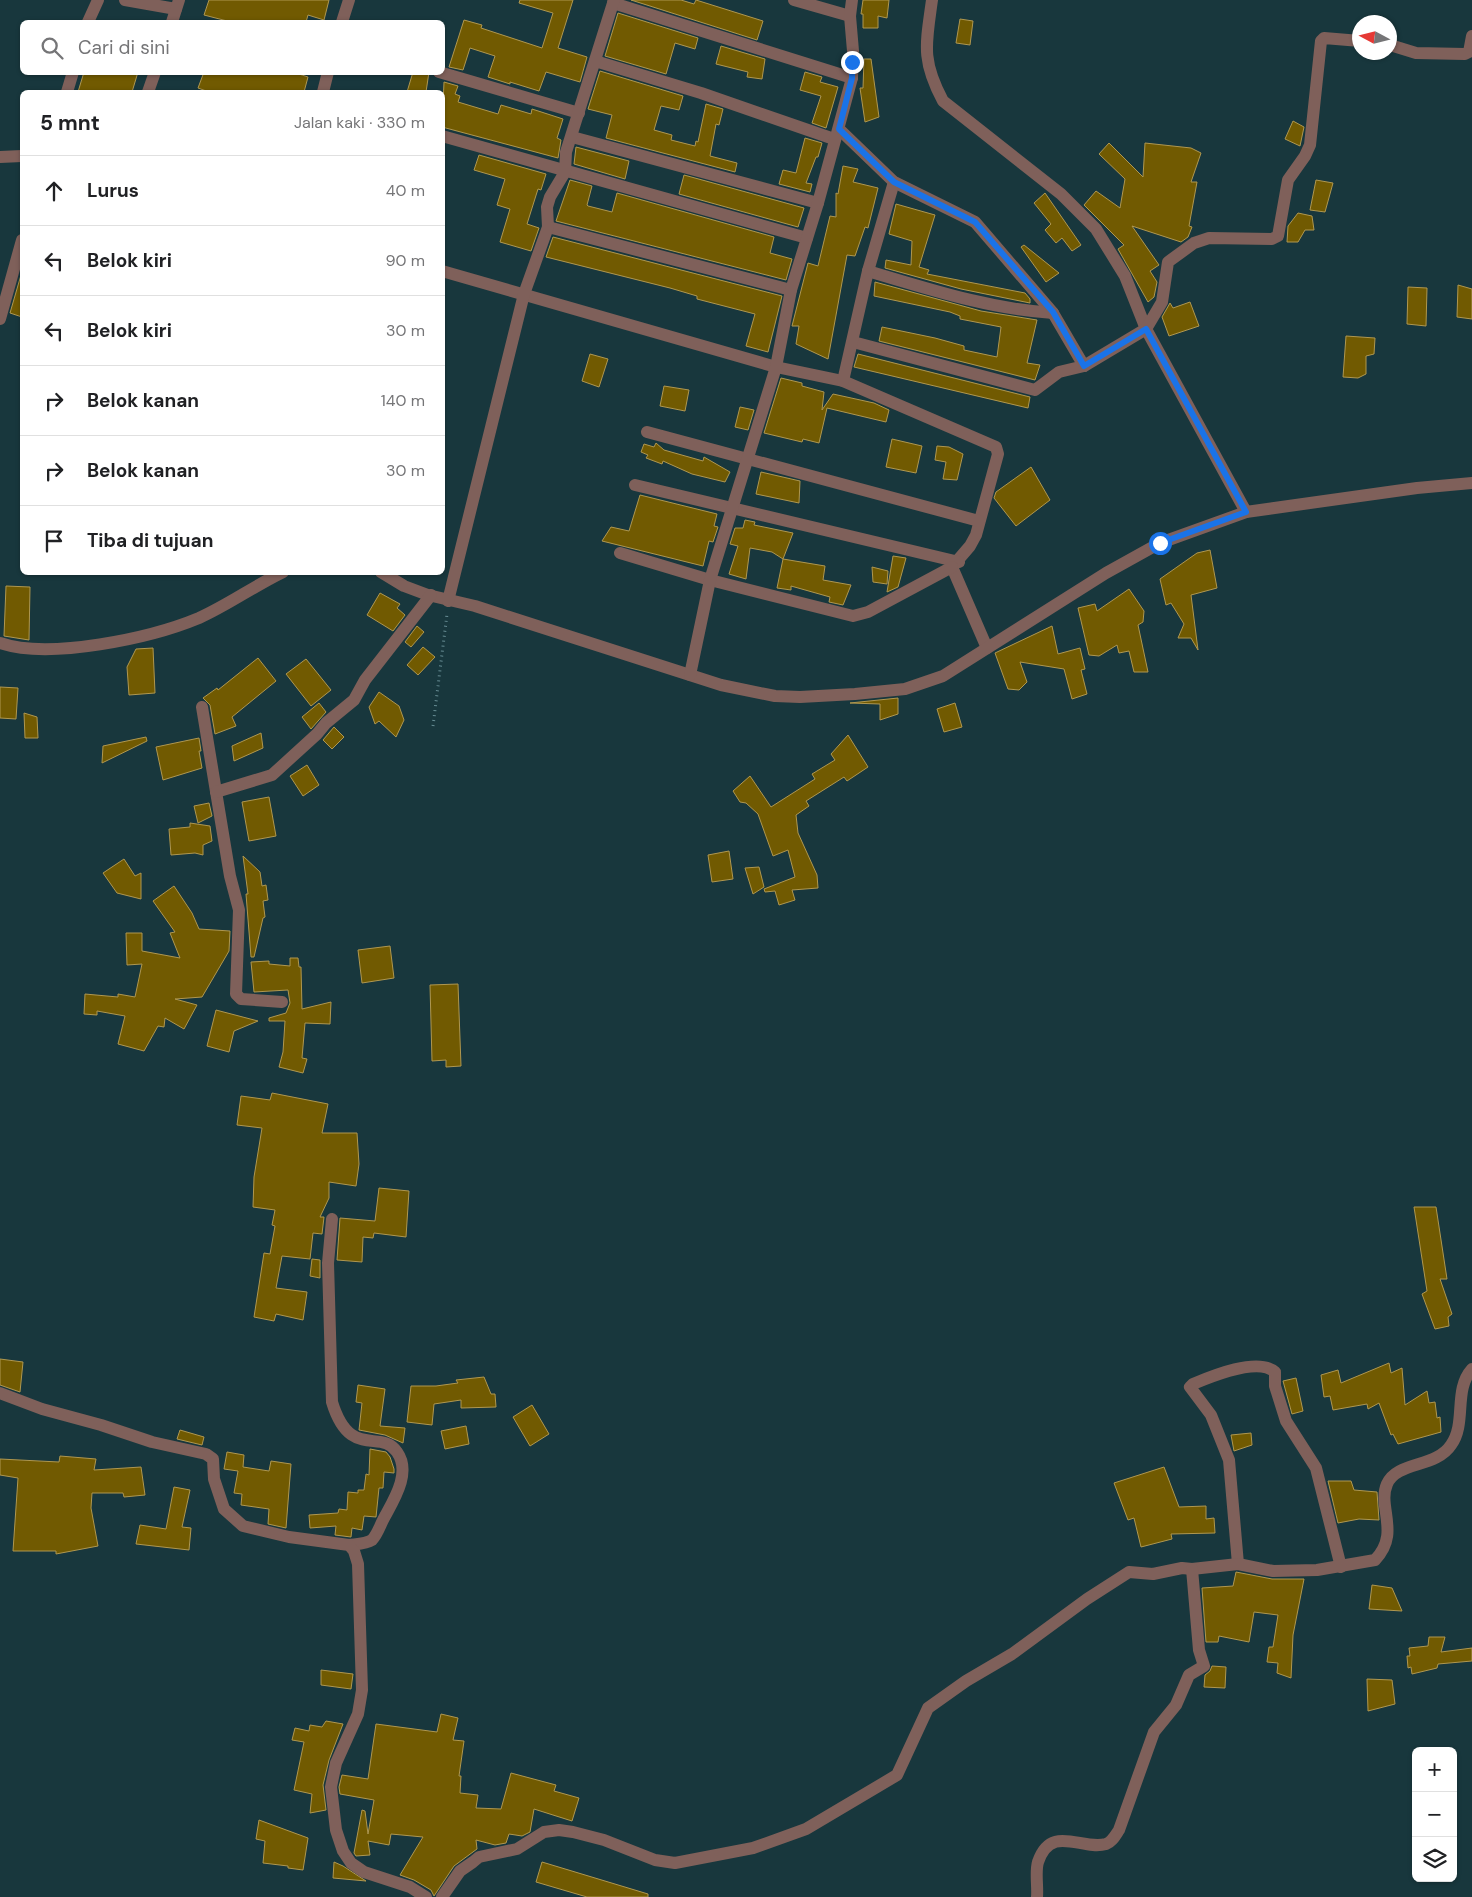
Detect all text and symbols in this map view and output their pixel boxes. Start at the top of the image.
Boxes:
north arrow [1352,15,1397,60]
search box [20,20,445,75]
icon: search [38,34,66,62]
text: Cari di sini [78,35,170,60]
route end [841,51,864,74]
text: 5 mnt [40,109,100,137]
text: Jalan kaki · 330 m [294,112,425,133]
icon: ahead [40,177,68,205]
text: Lurus [87,178,139,203]
text: 40 m [386,180,425,201]
icon: left [40,247,68,275]
text: Belok kiri [87,248,172,273]
text: 90 m [385,250,425,271]
icon: left [40,317,68,345]
text: Belok kiri [87,318,172,343]
text: 30 m [386,320,425,341]
icon: right [40,387,68,415]
text: Belok kanan [87,388,199,413]
text: 140 m [381,390,425,411]
icon: right [40,457,68,485]
text: Belok kanan [87,458,199,483]
text: 30 m [386,460,425,481]
icon: arrive [40,527,68,555]
text: Tiba di tujuan [87,528,213,553]
route start [1149,532,1172,555]
map controls [1412,1747,1457,1882]
button: + [1412,1747,1457,1792]
button: − [1412,1792,1457,1837]
button: layers [1412,1837,1457,1882]

